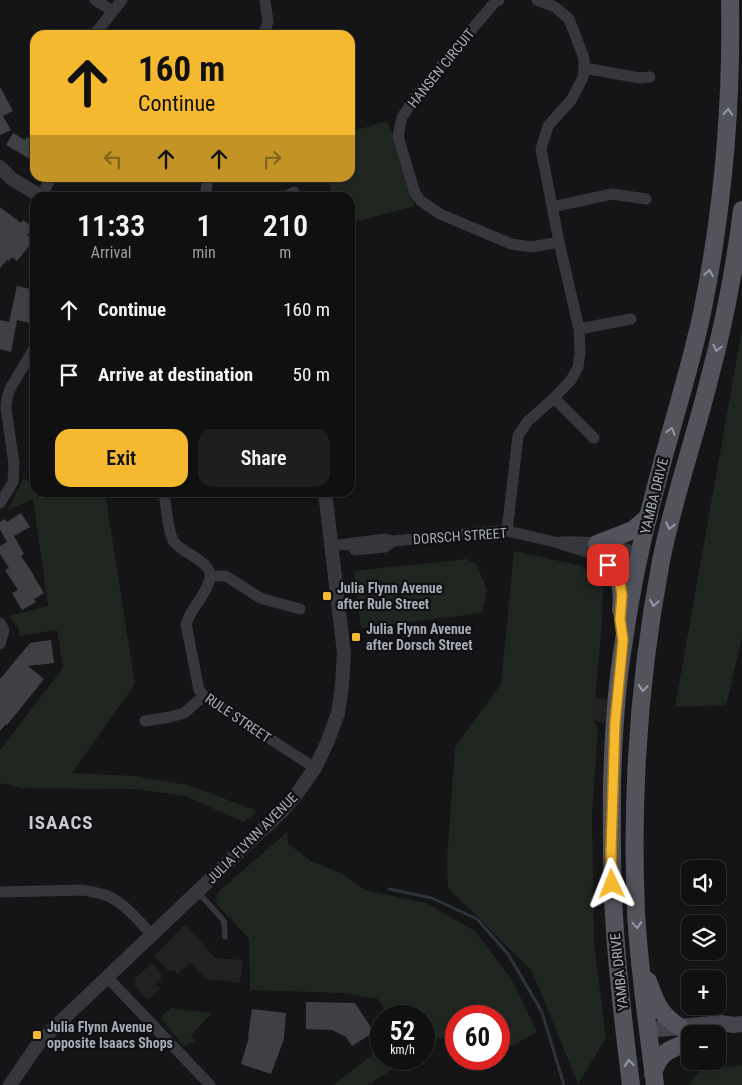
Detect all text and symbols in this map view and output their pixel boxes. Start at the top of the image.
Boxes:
street label: HANSEN CIRCUIT [404,25,478,111]
text: 160 m [138,49,225,90]
icon: ahead [55,50,120,115]
text: Continue [138,91,215,116]
one-way arrow [723,107,734,115]
icon: left [99,145,127,173]
icon: ahead [152,145,180,173]
icon: ahead [205,145,233,173]
icon: right [258,145,286,173]
text: 11:33 [77,208,145,243]
text: 1 [196,208,212,243]
text: 210 [263,208,308,243]
text: Arrival [91,243,131,262]
text: min [192,243,216,262]
text: m [279,243,291,262]
one-way arrow [704,269,714,277]
icon: ahead [55,296,83,324]
text: Continue [98,298,166,321]
text: 160 m [283,298,330,321]
one-way arrow [712,344,723,353]
icon: arrive [55,361,83,389]
text: Arrive at destination [98,363,253,386]
text: 50 m [293,363,330,386]
one-way arrow [666,427,676,436]
button: Exit [55,429,188,487]
button: Share [198,429,330,487]
street label: YAMBA DRIVE [637,456,671,536]
one-way arrow [665,522,675,530]
street label: DORSCH STREET [412,525,508,547]
pin [587,544,629,586]
icon: arrive [594,551,622,579]
place label: Julia Flynn Avenue after Rule Street [337,580,443,612]
marker: Julia Flynn Avenue after Rule Street [321,590,333,602]
one-way arrow [650,598,660,607]
place label: Julia Flynn Avenue after Dorsch Street [366,621,473,653]
marker: Julia Flynn Avenue after Dorsch Street [350,631,362,643]
one-way arrow [638,685,649,693]
street label: RULE STREET [202,690,274,746]
street label: JULIA FLYNN AVENUE [203,789,301,887]
district label: ISAACS [29,811,93,834]
position arrow [585,857,637,909]
map controls [681,860,726,1070]
button: sound [681,860,726,905]
button: layers [681,915,726,960]
one-way arrow [631,921,642,929]
street label: YAMBA DRIVE [607,932,631,1012]
button: + [681,970,726,1015]
speed limit sign: 60 [445,1005,510,1070]
text: 52 [390,1017,415,1046]
place label: Julia Flynn Avenue opposite Isaacs Shops [47,1019,173,1051]
button: − [681,1025,726,1070]
marker: Julia Flynn Avenue opposite Isaacs Shops [31,1029,43,1041]
text: km/h [390,1043,415,1057]
one-way arrow [624,1059,635,1067]

